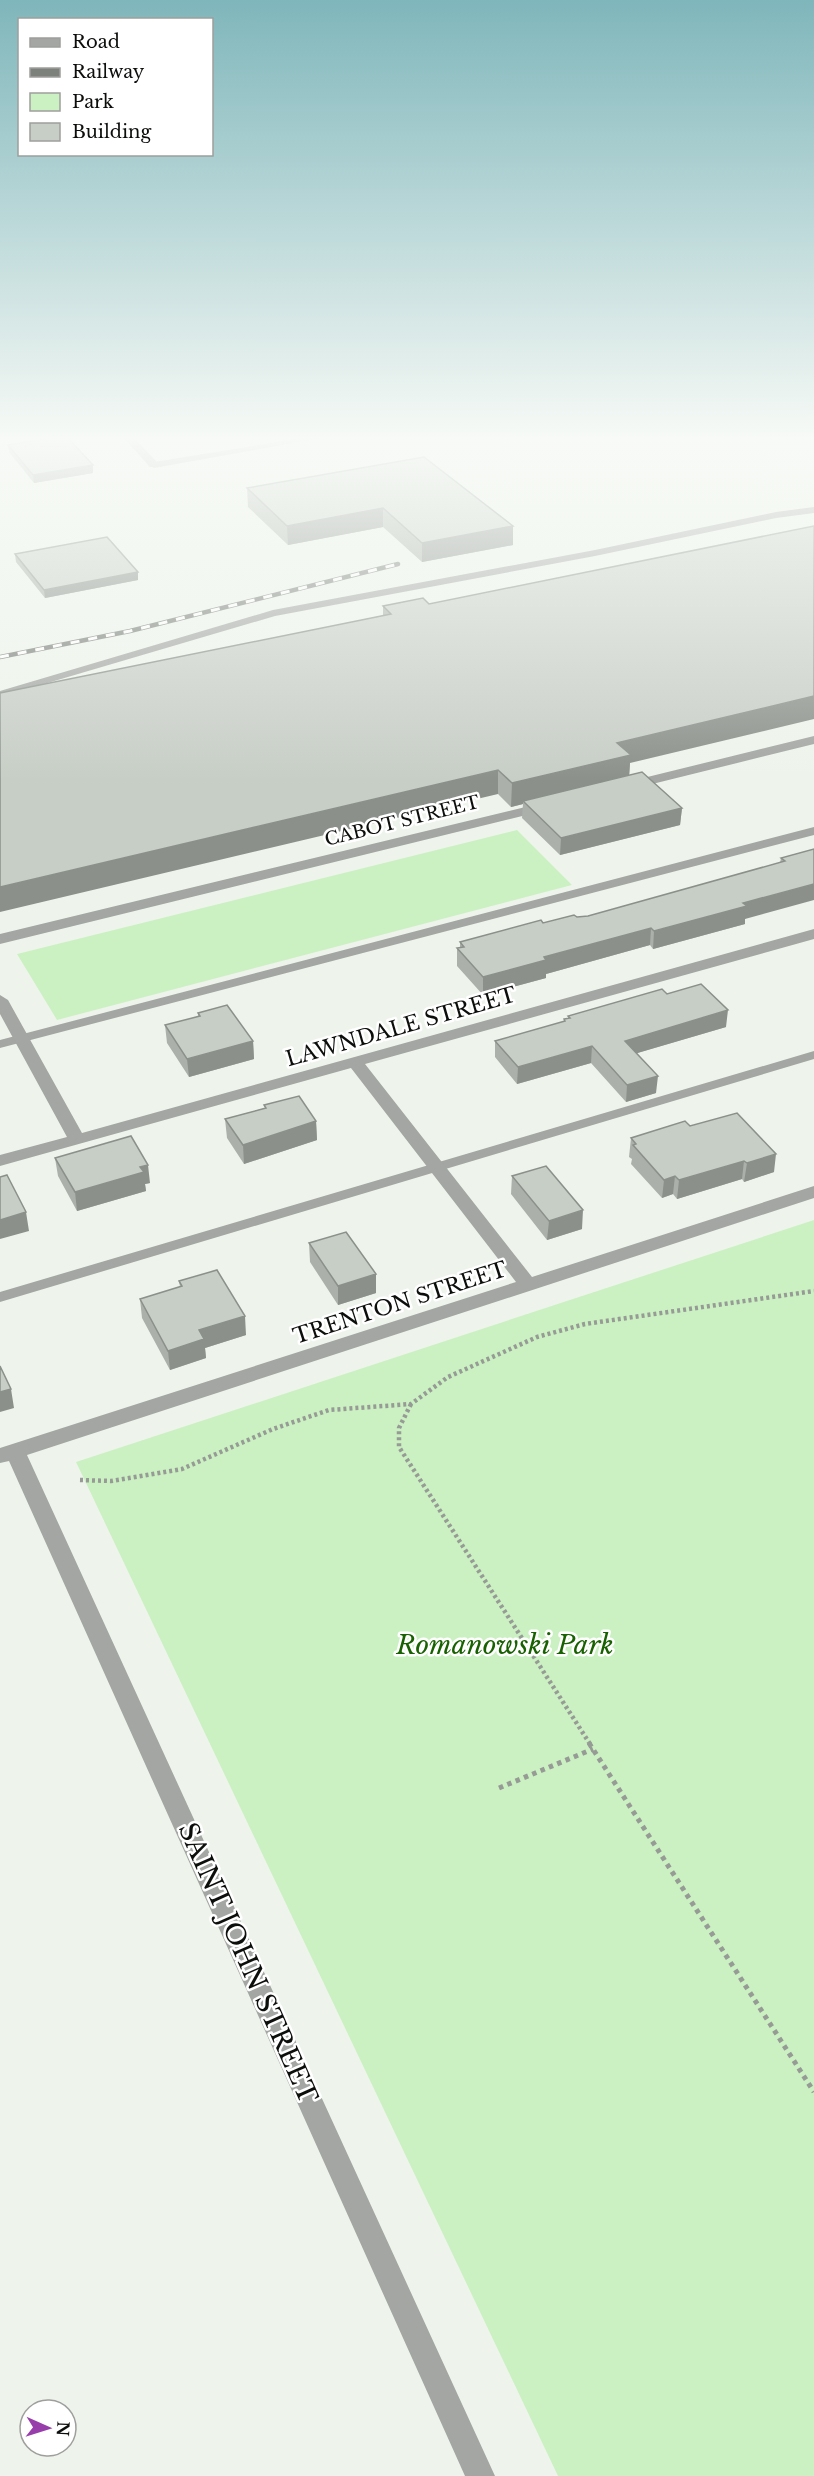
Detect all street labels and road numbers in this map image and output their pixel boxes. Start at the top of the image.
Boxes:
street label: CABOT STREET [322,791,482,851]
street label: LAWNDALE STREET [283,982,519,1072]
street label: TRENTON STREET [290,1256,510,1350]
street label: SAINT JOHN STREET [172,1818,324,2108]

